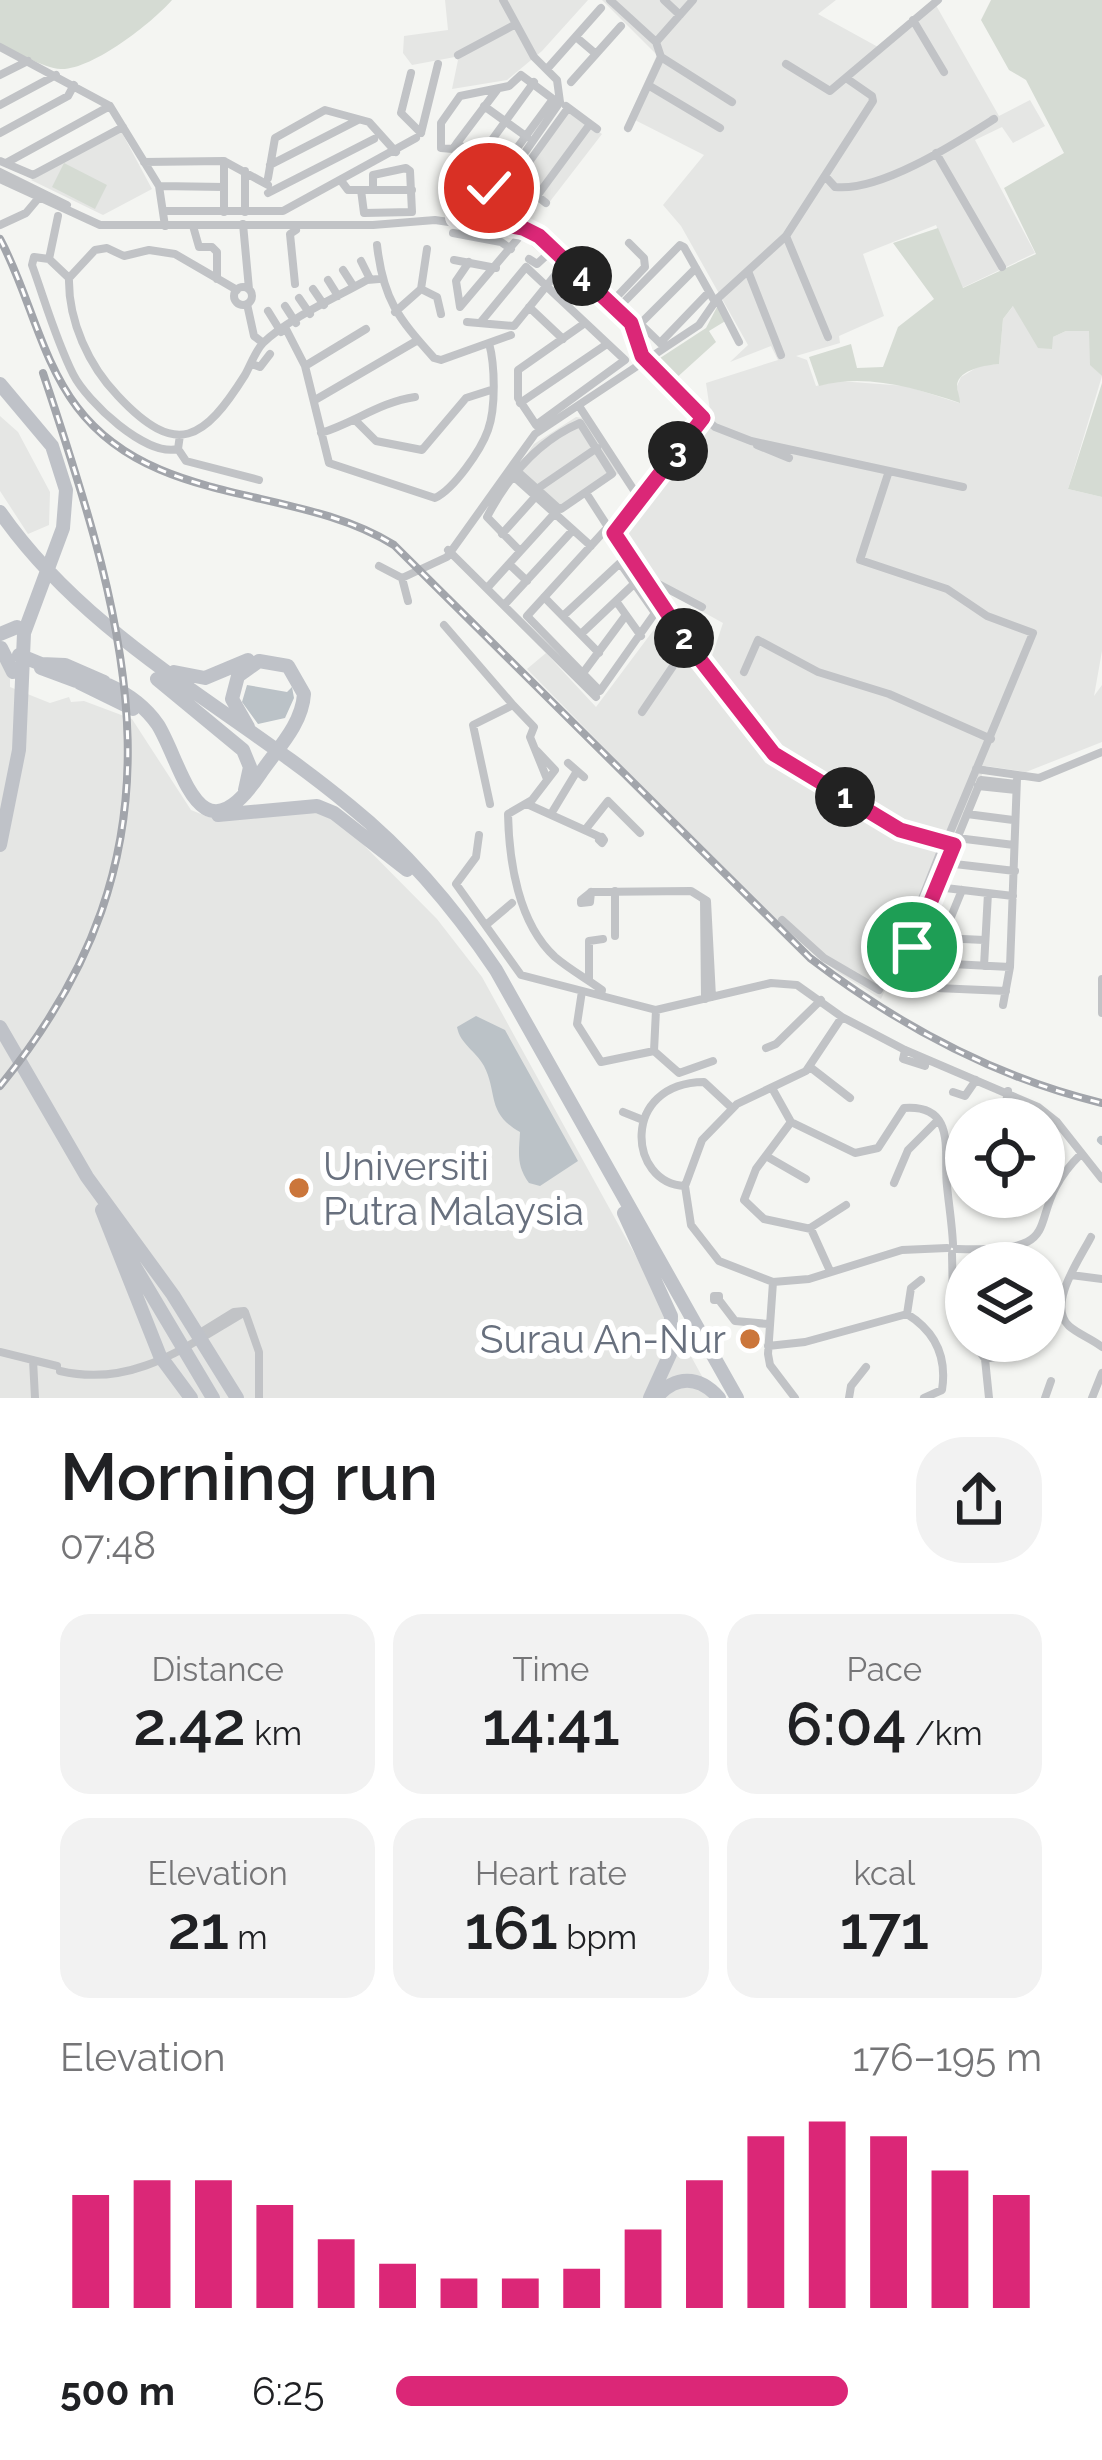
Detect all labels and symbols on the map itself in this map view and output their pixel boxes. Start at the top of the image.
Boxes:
pin [438,137,540,239]
pin: 4 [552,246,612,306]
pin: 3 [648,421,708,481]
pin: 2 [654,608,714,668]
pin: 1 [815,767,875,827]
pin [861,896,963,998]
place label: Universiti Putra Malaysia [323,1143,584,1234]
marker: Universiti Putra Malaysia [286,1175,312,1201]
place label: Surau An-Nur [480,1316,726,1362]
marker: Surau An-Nur [737,1326,763,1352]

